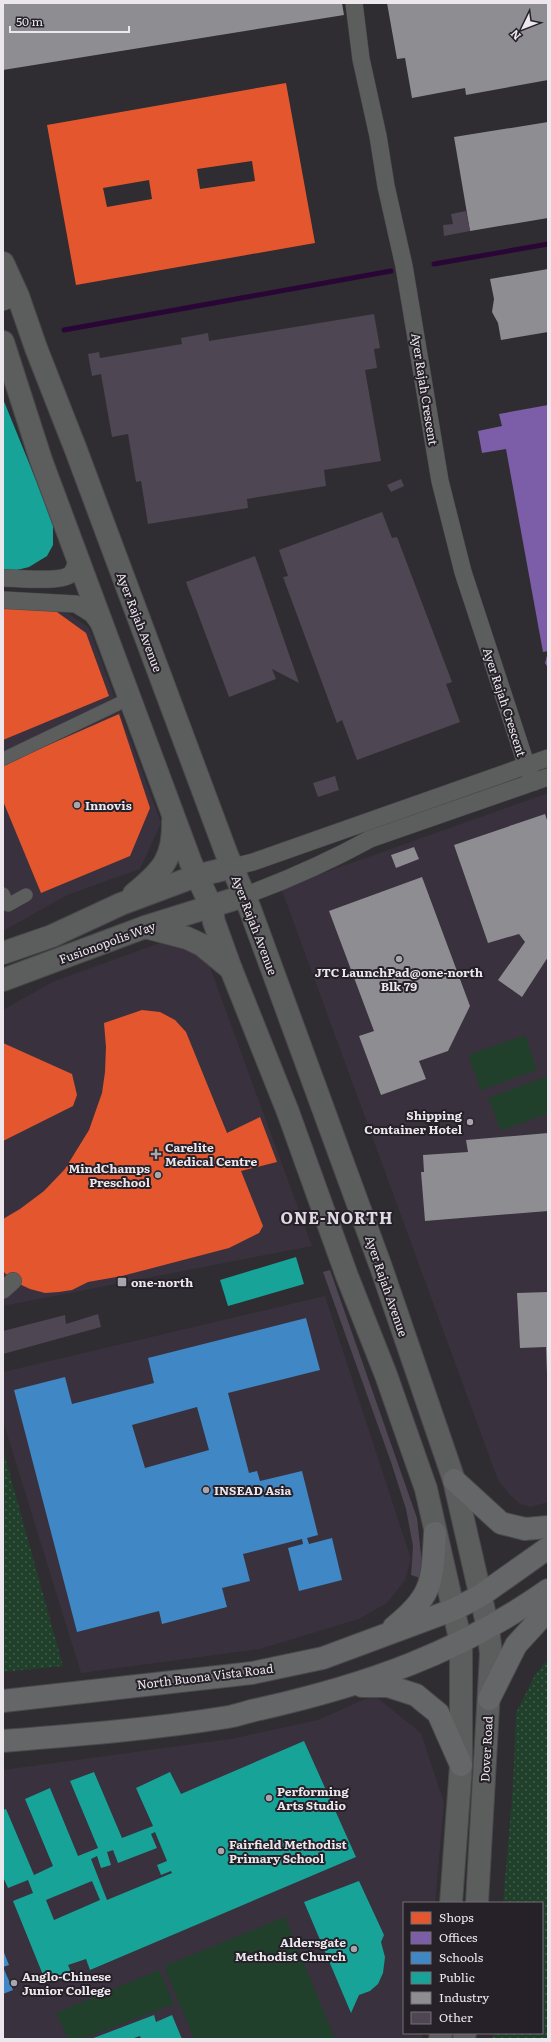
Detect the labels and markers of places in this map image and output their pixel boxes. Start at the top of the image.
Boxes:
place label: Innovis [85,796,132,814]
marker: Innovis [72,800,82,810]
marker: JTC LaunchPad@one-north Blk 79 [394,954,404,964]
place label: JTC LaunchPad@one-north Blk 79 [315,963,483,995]
place label: Shipping Container Hotel [364,1106,463,1138]
marker: Shipping Container Hotel [465,1117,475,1127]
place label: Carelite Medical Centre [165,1138,257,1170]
marker: Carelite Medical Centre [150,1148,162,1160]
place label: MindChamps Preschool [68,1159,151,1191]
marker: MindChamps Preschool [153,1170,163,1180]
place label: one-north [131,1273,193,1291]
marker: one-north [116,1276,128,1288]
place label: INSEAD Asia [214,1481,292,1499]
marker: INSEAD Asia [201,1485,211,1495]
place label: Performing Arts Studio [277,1782,349,1814]
marker: Performing Arts Studio [264,1793,274,1803]
place label: Fairfield Methodist Primary School [229,1835,347,1867]
marker: Fairfield Methodist Primary School [216,1846,226,1856]
place label: Aldersgate Methodist Church [235,1933,346,1965]
marker: Aldersgate Methodist Church [349,1944,359,1954]
place label: Anglo-Chinese Junior College [22,1967,111,1999]
marker: Anglo-Chinese Junior College [9,1978,19,1988]

